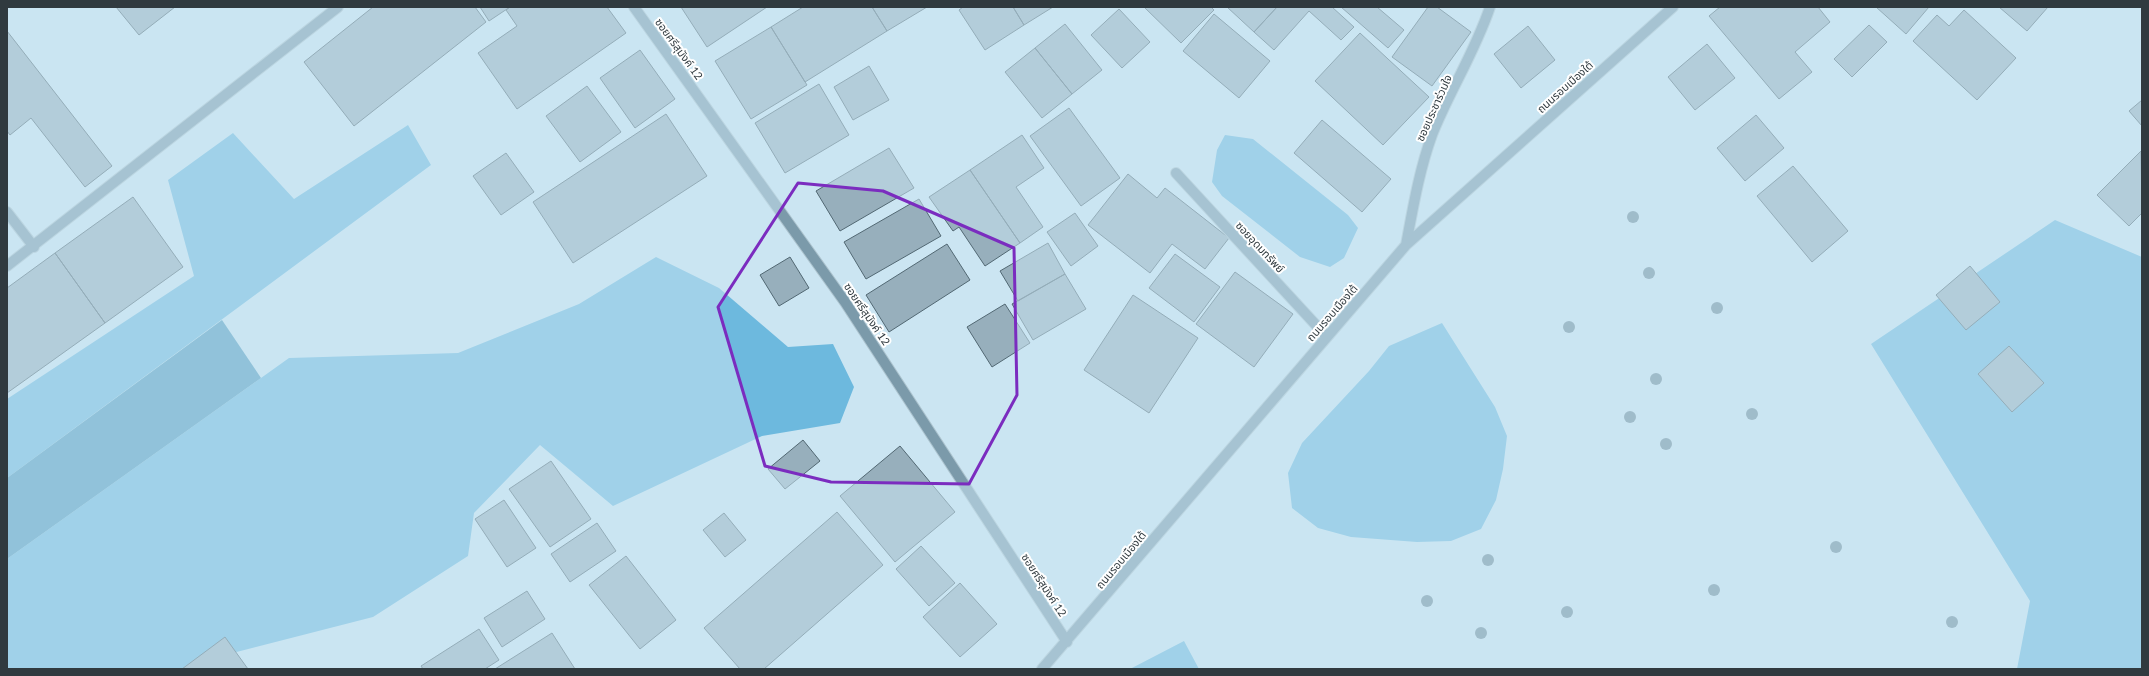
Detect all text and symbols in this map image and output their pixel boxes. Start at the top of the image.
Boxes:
street label: ซอยศรีสุมังค์ 12 [652,16,706,82]
street label: ถนนรอบเมืองใต้ [1534,58,1595,115]
street label: ซอยประชาร่วมใจ [1413,72,1454,143]
street label: ซอยอุดมทรัพย์ [1233,218,1287,276]
street label: ซอยศรีสุมังค์ 12 [841,280,893,348]
street label: ถนนรอบเมืองใต้ [1304,282,1360,344]
street label: ถนนรอบเมืองใต้ [1093,528,1148,591]
street label: ซอยศรีสุมังค์ 12 [1018,551,1070,619]

